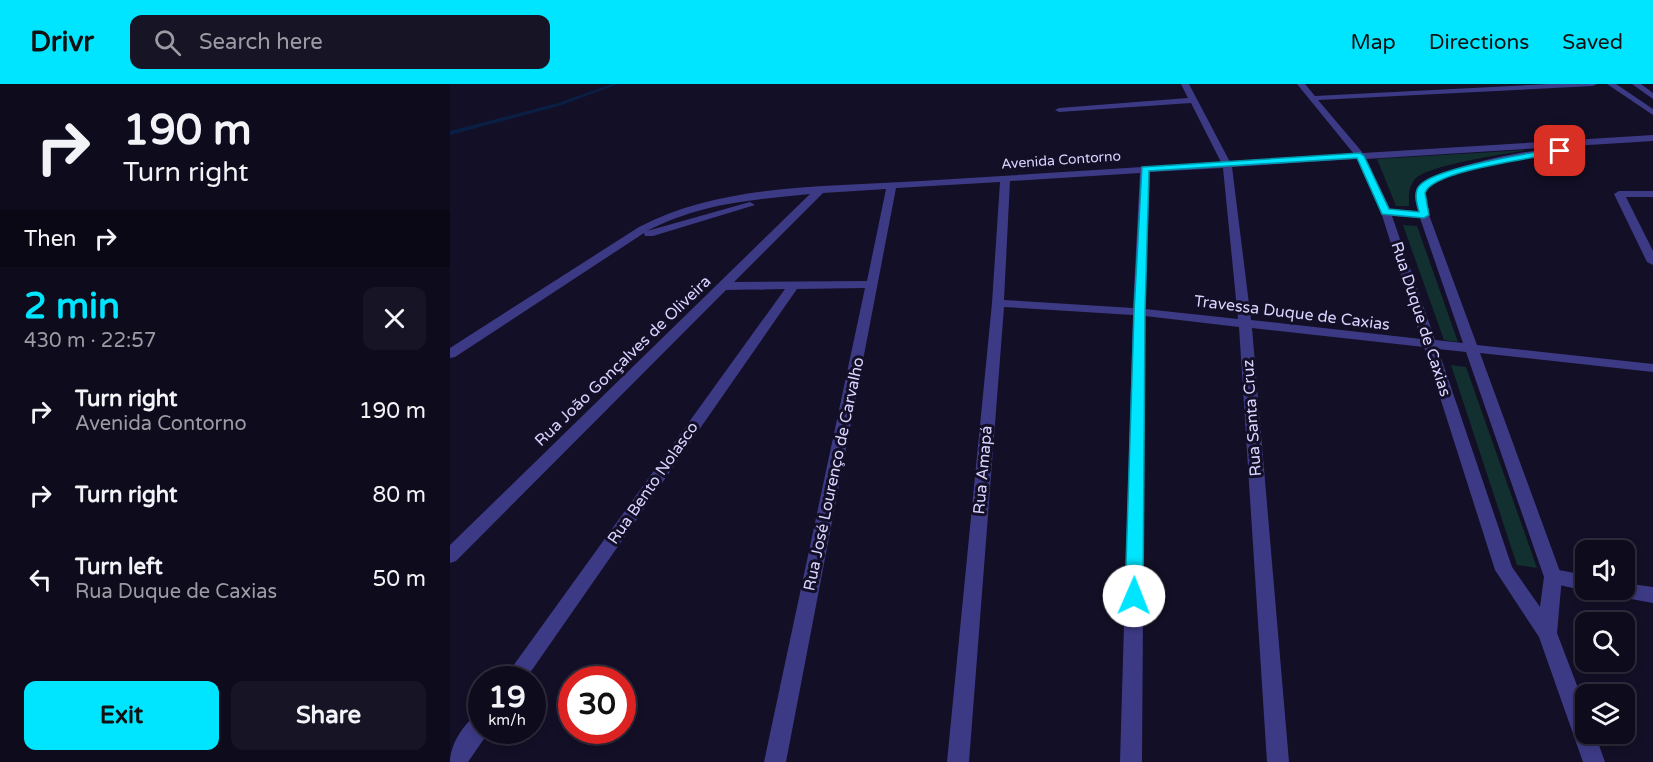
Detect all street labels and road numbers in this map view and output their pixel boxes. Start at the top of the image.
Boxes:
street label: Avenida Contorno [1001,147,1121,173]
street label: Rua Duque de Caxias [1387,239,1455,399]
street label: Rua João Gonçalves de Oliveira [531,271,715,451]
street label: Travessa Duque de Caxias [1193,291,1391,335]
street label: Rua José Lourenço de Carvalho [799,355,869,593]
street label: Rua Santa Cruz [1238,359,1266,477]
street label: Rua Bento Nolasco [603,418,703,548]
street label: Rua Amapá [969,425,997,515]

